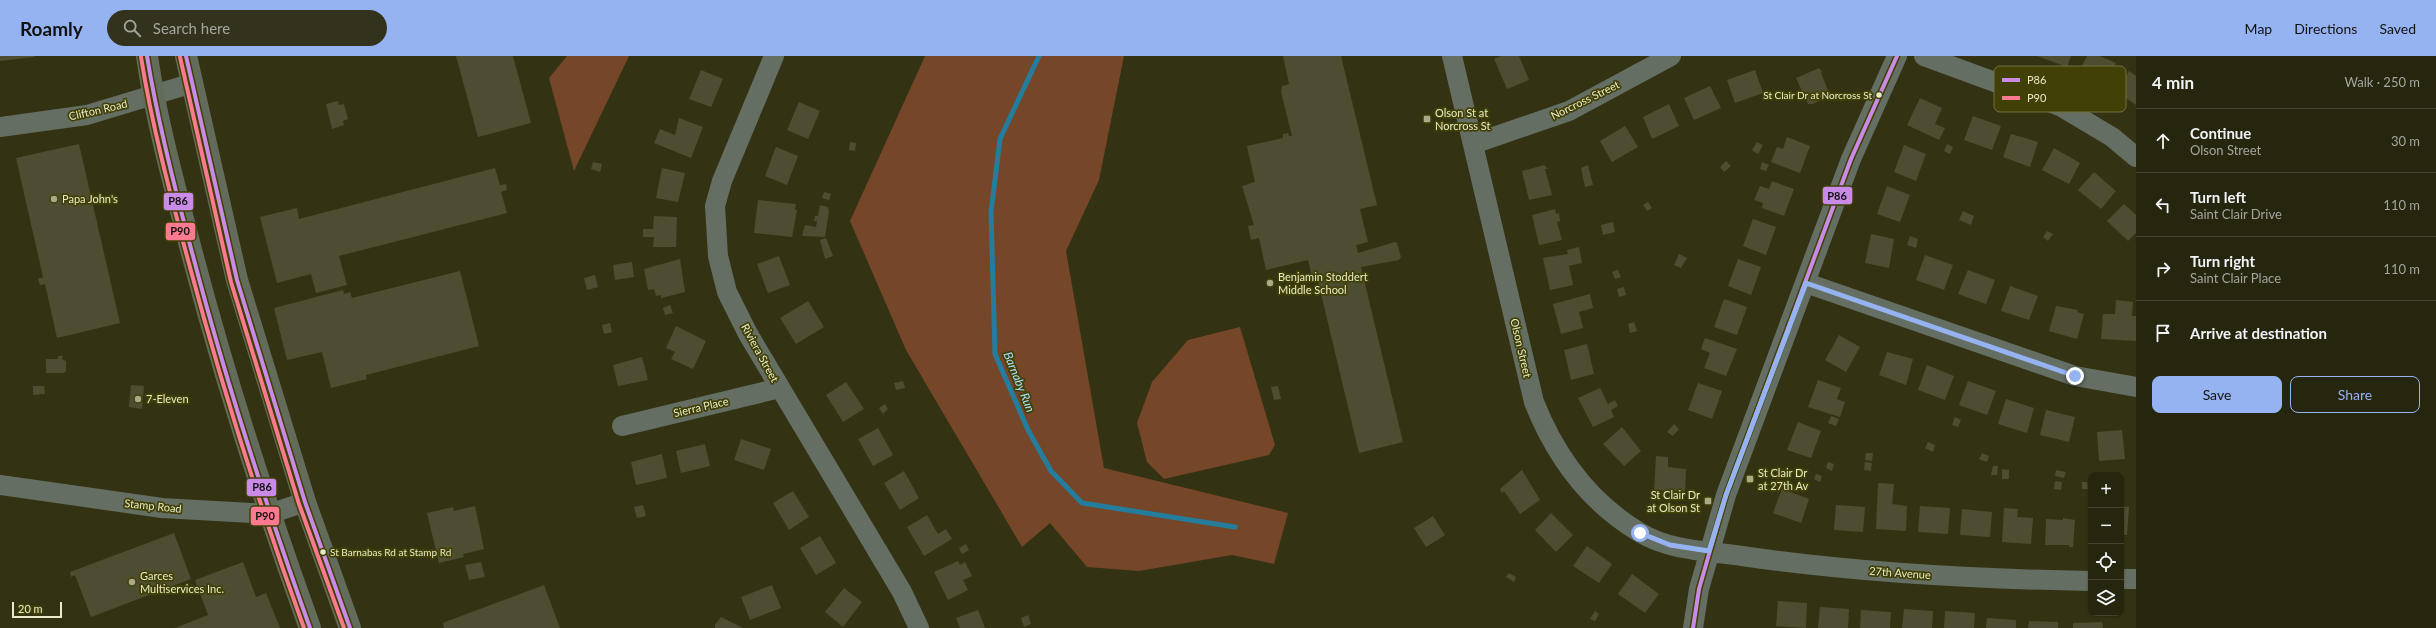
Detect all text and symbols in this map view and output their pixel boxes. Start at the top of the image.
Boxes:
search box [107,10,387,46]
text: Roamly [20,17,83,40]
icon: search [121,17,143,39]
text: Search here [153,19,230,37]
text: Map [2245,20,2272,37]
text: Directions [2294,20,2357,37]
text: Saved [2379,20,2416,37]
legend [1994,66,2126,112]
text: 4 min [2152,72,2194,93]
text: P86 [2027,73,2046,86]
text: Walk · 250 m [2344,74,2420,90]
street label: Norcross Street [1548,77,1621,122]
place label: St Clair Dr at Norcross St [1763,89,1872,101]
marker: St Clair Dr at Norcross St [1874,90,1884,100]
text: P90 [2027,91,2047,104]
street label: Clifton Road [67,96,128,123]
place label: Olson St at Norcross St [1435,106,1491,132]
marker: Olson St at Norcross St [1422,114,1432,124]
text: Continue [2190,124,2251,142]
icon: ahead [2152,130,2174,152]
text: 30 m [2391,133,2420,149]
text: Olson Street [2190,142,2261,158]
line badge: P86 [1822,186,1853,205]
text: Turn left [2190,188,2246,206]
text: P86 [1827,189,1847,202]
place label: Papa John's [62,192,118,205]
line badge: P86 [163,192,194,211]
marker: Papa John's [49,194,59,204]
text: P86 [168,194,188,207]
icon: left [2152,194,2174,216]
text: 110 m [2383,197,2420,213]
text: Saint Clair Drive [2190,206,2282,222]
line badge: P90 [165,222,196,241]
text: P90 [170,224,190,237]
text: Turn right [2190,252,2255,270]
icon: right [2152,258,2174,280]
text: 110 m [2383,261,2420,277]
place label: Benjamin Stoddert Middle School [1278,270,1368,296]
text: Saint Clair Place [2190,270,2281,286]
marker: Benjamin Stoddert Middle School [1265,278,1275,288]
street label: Olson Street [1508,317,1535,379]
street label: Riviera Street [739,321,782,384]
icon: arrive [2152,322,2174,344]
text: Arrive at destination [2190,324,2327,342]
water label: Barnaby Run [1001,349,1038,414]
route end [2066,367,2084,385]
button: Save [2152,376,2282,413]
button: Share [2290,376,2420,413]
place label: 7-Eleven [146,392,189,405]
marker: 7-Eleven [133,394,143,404]
street label: Sierra Place [672,394,730,419]
place label: St Clair Dr at 27th Av [1758,466,1808,492]
map controls [2088,472,2124,616]
button: + [2088,472,2124,508]
marker: St Clair Dr at 27th Av [1745,474,1755,484]
line badge: P86 [246,478,277,497]
text: P86 [252,480,272,493]
place label: St Clair Dr at Olson St [1647,488,1700,514]
street label: Stamp Road [124,496,182,515]
marker: St Clair Dr at Olson St [1703,496,1713,506]
line badge: P90 [250,506,280,526]
button: − [2088,508,2124,544]
text: P90 [255,509,275,522]
route start [1631,524,1649,542]
button: locate [2088,544,2124,580]
place label: St Barnabas Rd at Stamp Rd [330,546,451,558]
marker: St Barnabas Rd at Stamp Rd [318,547,328,557]
street label: 27th Avenue [1869,564,1931,581]
place label: Garces Multiservices Inc. [140,569,224,595]
marker: Garces Multiservices Inc. [127,577,137,587]
button: layers [2088,580,2124,616]
scale bar [12,600,62,619]
text: 20 m [18,602,43,615]

